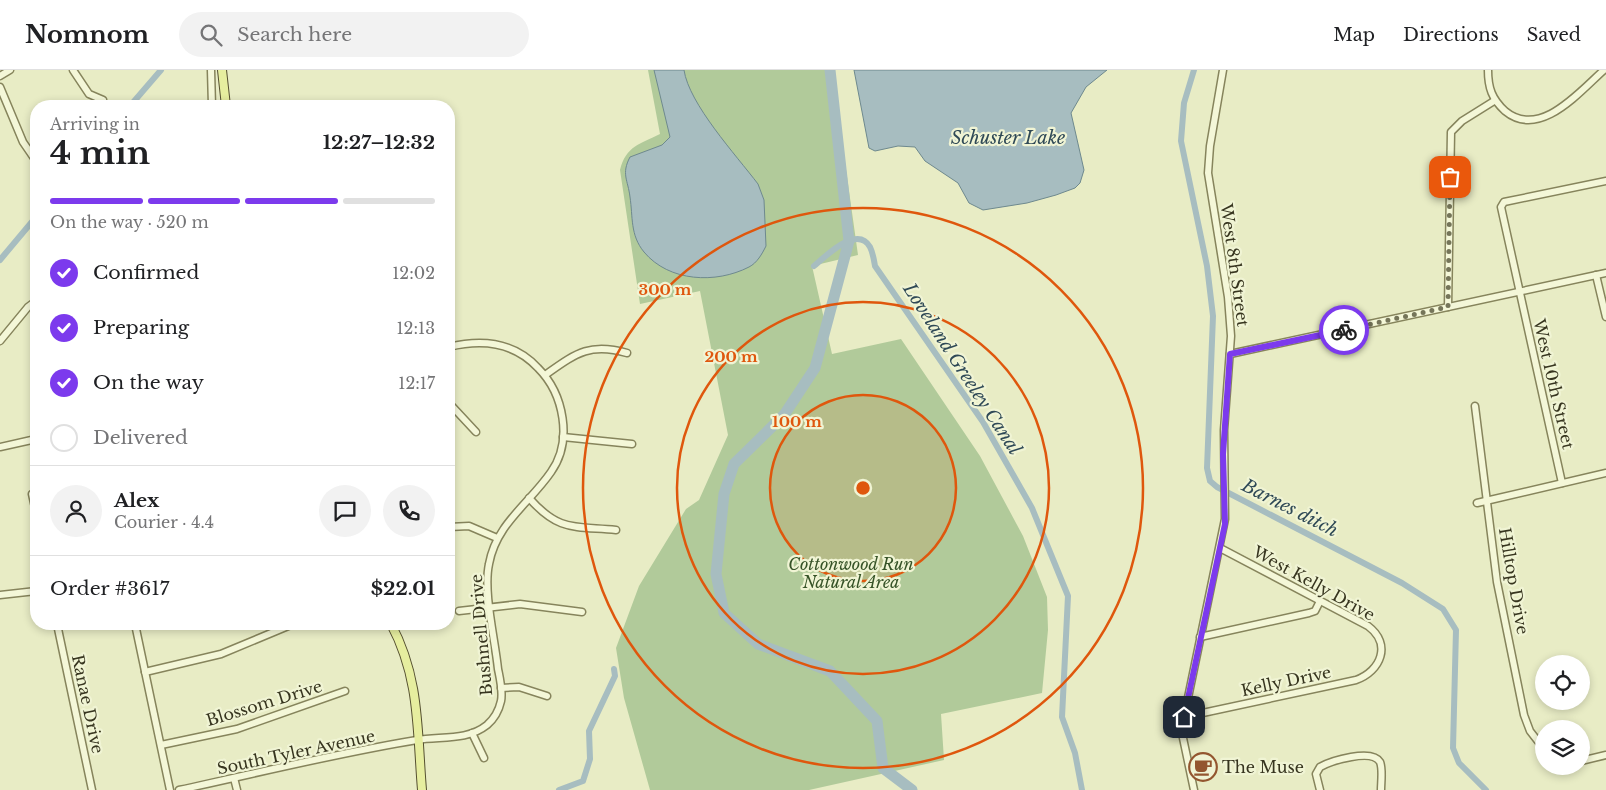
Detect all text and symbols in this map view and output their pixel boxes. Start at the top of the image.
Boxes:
search box [179,12,529,57]
text: Nomnom [25,20,149,49]
icon: search [197,21,225,49]
text: Search here [237,23,352,46]
text: Map [1333,24,1375,46]
text: Directions [1403,24,1499,46]
text: Saved [1527,24,1581,46]
text: Arriving in [50,114,140,134]
water label: Schuster Lake [951,127,1065,149]
text: 12:27–12:32 [323,131,435,154]
text: 4 min [50,133,150,173]
pin [1429,156,1471,198]
icon: bag [1436,163,1464,191]
street label: West 8th Street [1216,201,1254,328]
text: On the way · 520 m [50,212,209,232]
icon: check [50,259,78,287]
text: Confirmed [93,261,199,284]
text: 12:02 [392,263,435,283]
water label: Loveland Greeley Canal [898,278,1026,459]
text: 300 m [639,280,692,299]
courier [1319,305,1369,355]
icon: check [50,314,78,342]
text: Preparing [93,316,189,339]
icon: bike [1330,316,1358,344]
street label: West 10th Street [1529,316,1579,451]
text: 12:13 [396,318,435,338]
text: 200 m [705,347,758,366]
icon: check [50,369,78,397]
text: On the way [93,371,204,394]
text: 12:17 [398,373,435,393]
text: 100 m [772,412,822,431]
text: Delivered [93,426,188,449]
water label: Barnes ditch [1237,474,1342,542]
centre of rings [854,479,872,497]
button: person [50,485,102,537]
button: chat [319,485,371,537]
button: phone [383,485,435,537]
text: Alex [114,489,159,512]
text: Courier · 4.4 [114,512,214,532]
street label: Hilltop Drive [1495,526,1533,636]
street label: West Kelly Drive [1249,541,1378,625]
park label: Cottonwood Run Natural Area [788,554,914,592]
street label: Bushnell Drive [466,573,496,697]
text: Order #3617 [50,577,169,600]
text: $22.01 [371,577,435,600]
street label: Ranae Drive [68,653,108,755]
map controls [1535,655,1590,775]
button: locate [1535,655,1590,710]
street label: Kelly Drive [1239,662,1333,700]
street label: Blossom Drive [203,676,325,730]
pin [1163,696,1205,738]
icon: home [1170,703,1198,731]
button: layers [1535,720,1590,775]
street label: South Tyler Avenue [215,725,377,779]
cafe icon: The Muse [1188,752,1218,782]
place label: The Muse [1222,757,1304,777]

